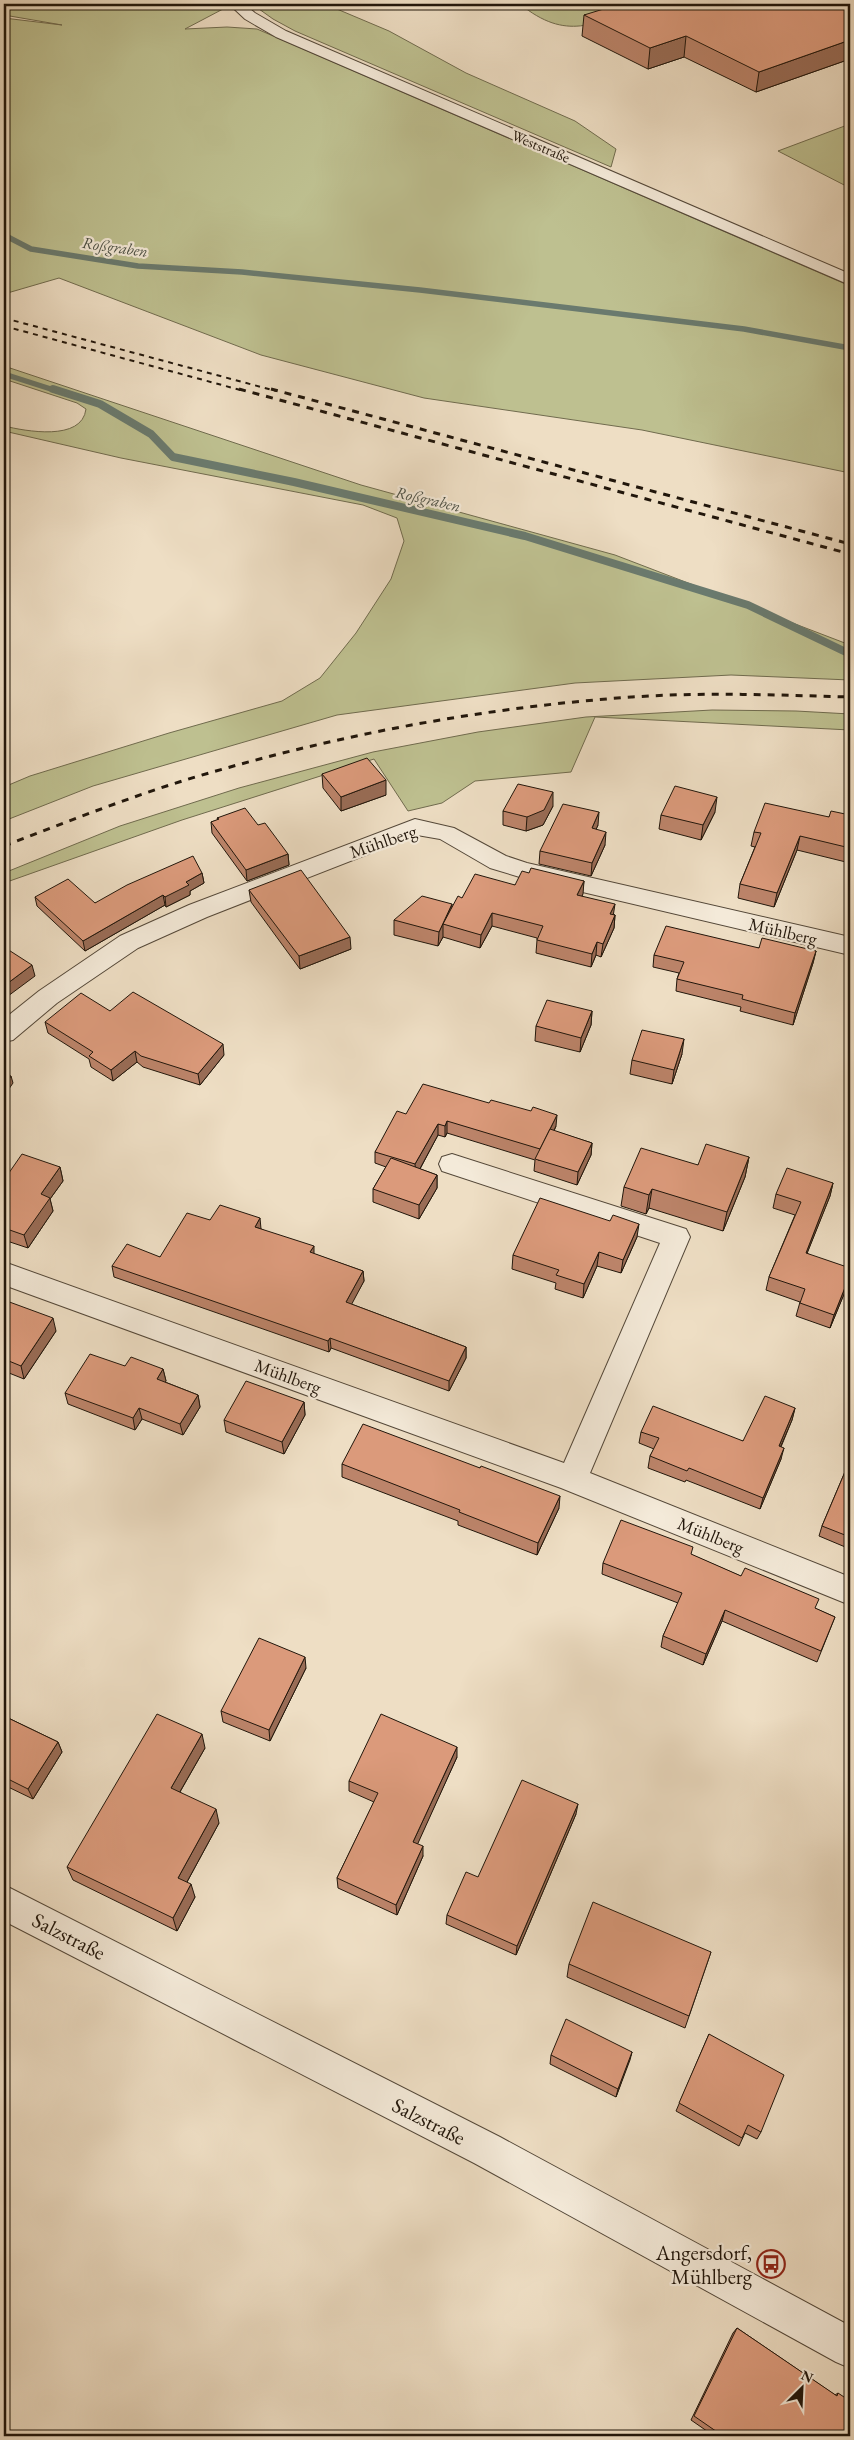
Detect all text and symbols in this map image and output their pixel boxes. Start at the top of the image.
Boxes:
street label: Weststraße [509,125,573,167]
water label: Roßgraben [81,232,149,262]
water label: Roßgraben [393,481,463,517]
street label: Mühlberg [346,819,420,863]
street label: Mühlberg [747,912,820,950]
street label: Mühlberg [251,1353,325,1399]
street label: Mühlberg [675,1511,748,1559]
street label: Salzstraße [28,1906,110,1966]
street label: Salzstraße [388,2091,470,2151]
place label: Angersdorf, Mühlberg [655,2239,753,2290]
bus stop icon: Angersdorf, Mühlberg [756,2249,786,2279]
north arrow [776,2362,826,2412]
text: N [798,2366,817,2387]

